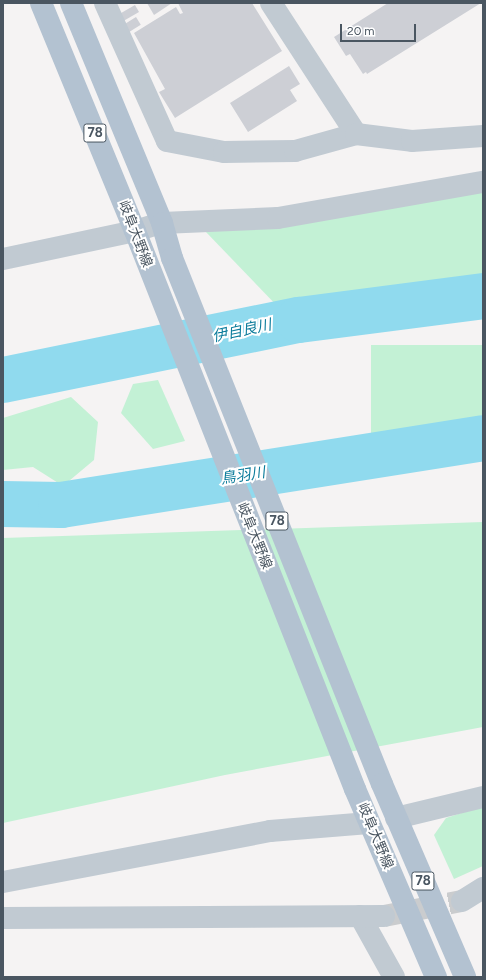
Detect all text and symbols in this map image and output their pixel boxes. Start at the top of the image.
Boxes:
scale bar [342,16,418,42]
text: 20 m [347,24,375,38]
road number: 78 [83,122,107,144]
street label: 岐阜大野線 [115,198,155,270]
water label: 伊自良川 [211,316,273,346]
water label: 鳥羽川 [219,464,267,488]
street label: 岐阜大野線 [233,500,275,572]
road number: 78 [265,510,289,532]
street label: 岐阜大野線 [354,801,396,871]
road number: 78 [411,870,435,892]

